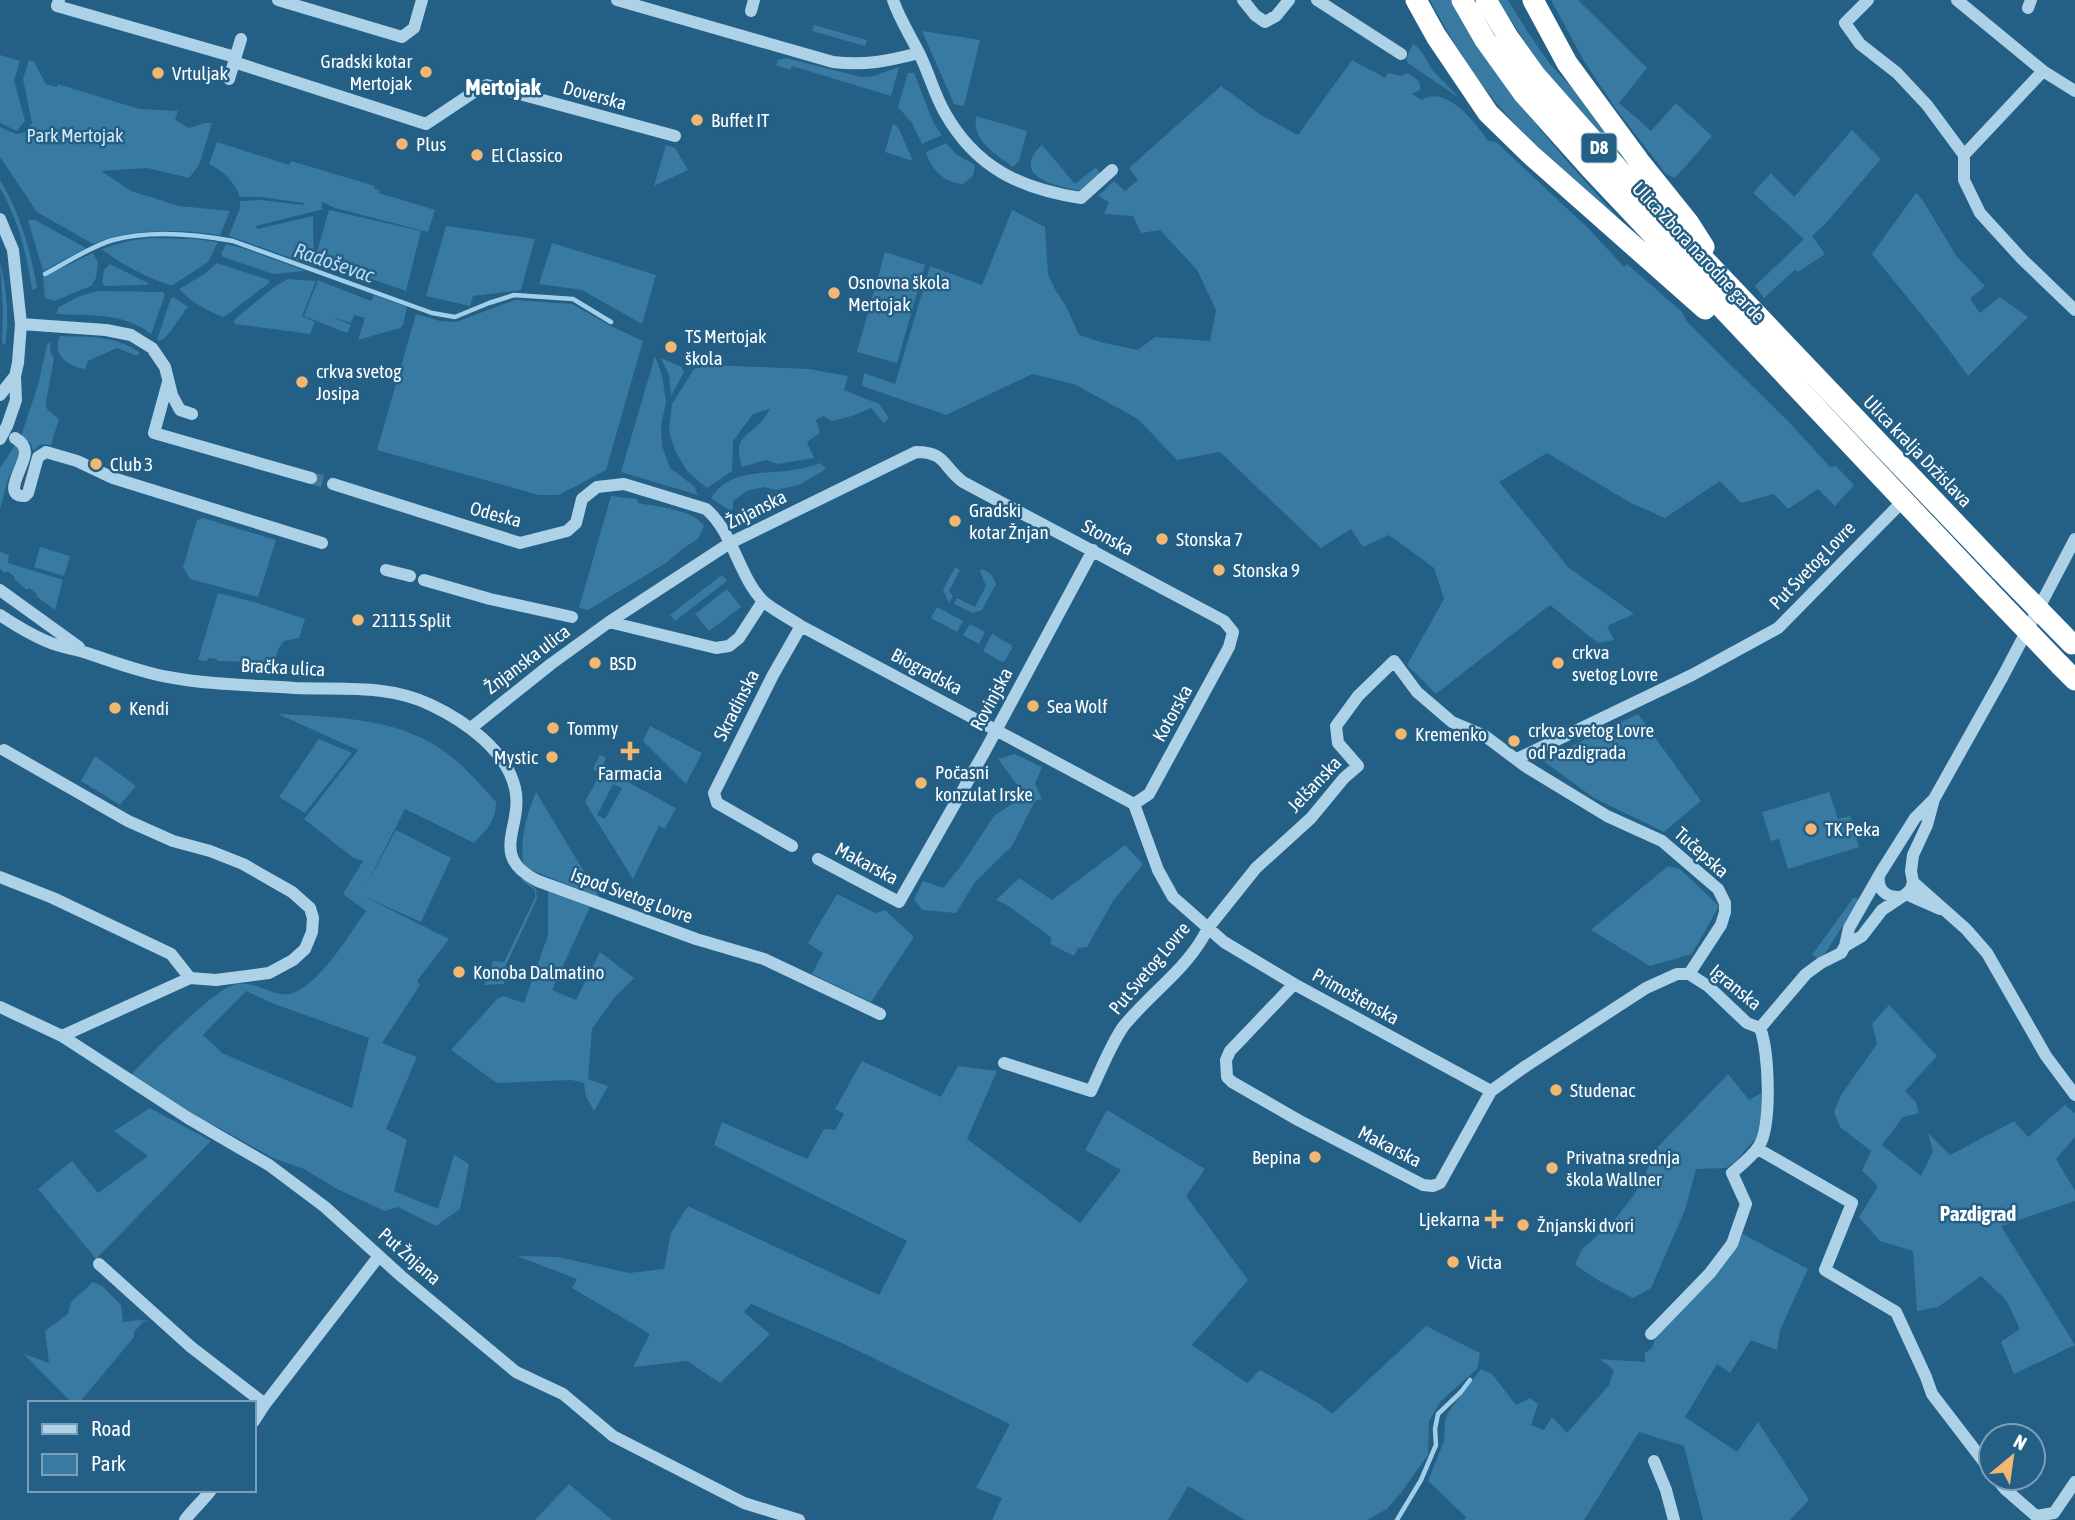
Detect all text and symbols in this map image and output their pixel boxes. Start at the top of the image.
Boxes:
place label: Gradski kotar Mertojak [321,50,413,94]
place label: Vrtuljak [172,62,229,84]
marker: Gradski kotar Mertojak [418,64,434,80]
marker: Vrtuljak [150,65,166,81]
district label: Mertojak [465,74,542,100]
street label: Doverska [561,76,629,114]
place label: Buffet IT [711,109,770,131]
marker: Buffet IT [689,112,705,128]
park label: Park Mertojak [27,124,124,146]
place label: Plus [416,133,447,155]
road number: D8 [1582,134,1616,162]
marker: Plus [394,136,410,152]
place label: El Classico [491,144,563,166]
marker: El Classico [469,147,485,163]
street label: Ulica Zbora narodne garde [1628,177,1770,327]
water label: Radoševac [291,237,379,287]
place label: Osnovna škola Mertojak [848,271,950,315]
marker: Osnovna škola Mertojak [826,285,842,301]
place label: TS Mertojak škola [685,325,767,369]
marker: TS Mertojak škola [663,339,679,355]
place label: crkva svetog Josipa [316,360,402,404]
marker: crkva svetog Josipa [294,374,310,390]
street label: Ulica kralja Držislava [1859,391,1977,511]
place label: Club 3 [110,453,153,475]
marker: Club 3 [88,456,104,472]
street label: Žnjanska [722,485,790,533]
street label: Odeska [468,497,524,531]
place label: Gradski kotar Žnjan [969,499,1049,543]
marker: Gradski kotar Žnjan [947,513,963,529]
street label: Stonska [1078,514,1138,560]
street label: Put Svetog Lovre [1765,516,1859,614]
place label: Stonska 7 [1176,528,1243,550]
marker: Stonska 7 [1154,531,1170,547]
place label: Stonska 9 [1233,559,1300,581]
marker: Stonska 9 [1211,562,1227,578]
place label: 21115 Split [372,609,451,631]
marker: 21115 Split [350,612,366,628]
street label: Žnjanska ulica [480,620,574,698]
place label: crkva svetog Lovre [1572,641,1658,685]
street label: Biogradska [888,643,966,699]
place label: BSD [609,652,637,674]
street label: Bračka ulica [240,654,326,680]
marker: BSD [587,655,603,671]
marker: crkva svetog Lovre [1550,655,1566,671]
street label: Rovinjska [965,664,1017,734]
street label: Skradinska [709,666,763,744]
street label: Kotorska [1147,681,1197,745]
place label: Sea Wolf [1047,695,1107,717]
place label: Kendi [129,697,169,719]
marker: Sea Wolf [1025,698,1041,714]
marker: Kendi [107,700,123,716]
place label: Tommy [567,717,618,739]
place label: crkva svetog Lovre od Pazdigrada [1528,719,1654,763]
marker: Tommy [545,720,561,736]
place label: Kremenko [1415,723,1487,745]
marker: Kremenko [1393,726,1409,742]
marker: crkva svetog Lovre od Pazdigrada [1506,733,1522,749]
marker: Farmacia [622,743,638,759]
place label: Mystic [494,746,539,768]
marker: Mystic [544,749,560,765]
street label: Jelšanska [1283,751,1345,817]
place label: Počasni konzulat Irske [935,761,1033,805]
place label: Farmacia [598,762,662,784]
marker: Počasni konzulat Irske [913,775,929,791]
place label: TK Peka [1825,818,1880,840]
marker: TK Peka [1803,821,1819,837]
street label: Tučepska [1670,822,1734,882]
street label: Makarska [832,837,902,889]
street label: Ispod Svetog Lovre [568,863,696,927]
street label: Put Svetog Lovre [1104,917,1194,1019]
street label: Igranska [1706,960,1766,1014]
place label: Konoba Dalmatino [473,961,605,983]
street label: Primoštenska [1309,963,1403,1029]
marker: Konoba Dalmatino [451,964,467,980]
place label: Studenac [1570,1079,1636,1101]
marker: Studenac [1548,1082,1564,1098]
street label: Makarska [1355,1121,1425,1171]
place label: Bepina [1252,1146,1301,1168]
place label: Privatna srednja škola Wallner [1566,1146,1680,1190]
marker: Bepina [1307,1149,1323,1165]
marker: Privatna srednja škola Wallner [1544,1160,1560,1176]
district label: Pazdigrad [1940,1201,2016,1225]
place label: Ljekarna [1419,1208,1480,1230]
marker: Ljekarna [1486,1211,1502,1227]
place label: Žnjanski dvori [1537,1214,1634,1236]
marker: Žnjanski dvori [1515,1217,1531,1233]
street label: Put Žnjana [374,1223,446,1289]
place label: Victa [1467,1251,1502,1273]
marker: Victa [1445,1254,1461,1270]
legend [28,1401,256,1492]
text: Road [91,1416,131,1440]
north arrow [1977,1422,2047,1492]
text: N [2010,1430,2030,1454]
text: Park [91,1451,126,1475]

